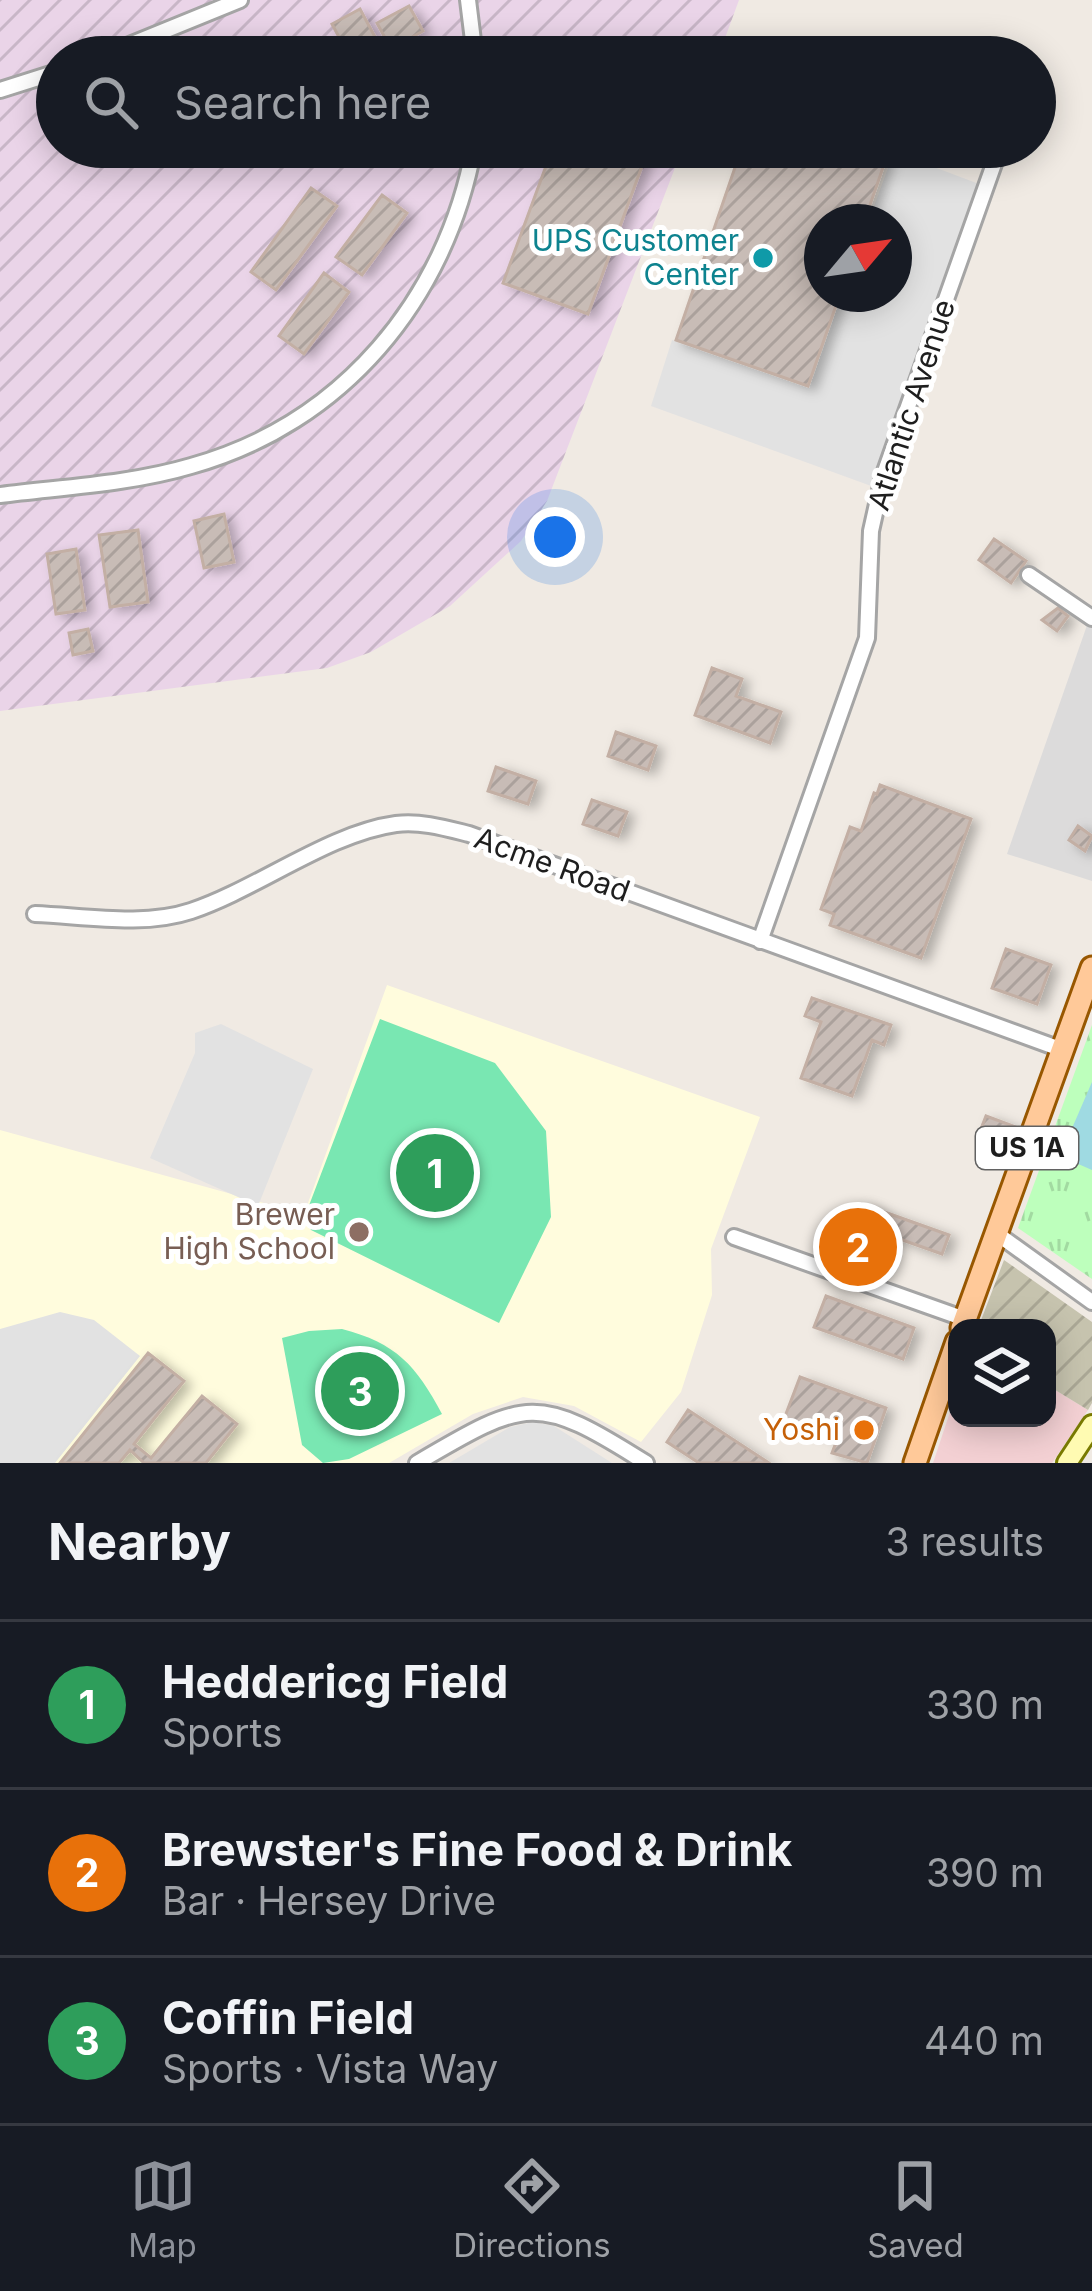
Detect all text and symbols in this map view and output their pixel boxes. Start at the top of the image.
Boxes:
search box [36,36,1056,168]
icon: search [78,69,144,135]
text: Search here [174,75,431,130]
north arrow [804,204,912,312]
place label: UPS Customer Center [532,222,739,292]
marker: UPS Customer Center [750,245,776,271]
street label: Atlantic Avenue [860,295,962,515]
your location [525,507,585,567]
street label: Acme Road [470,819,635,909]
road number: US 1A [976,1127,1078,1169]
pin: 1 [396,1128,474,1218]
place label: Brewer High School [163,1196,335,1266]
pin: 2 [819,1202,897,1292]
marker: Brewer High School [346,1219,372,1245]
map controls [948,1319,1056,1427]
button: layers [948,1319,1056,1427]
pin: 3 [321,1346,399,1436]
place label: Yoshi [763,1411,840,1447]
marker: Yoshi [851,1417,877,1443]
text: Nearby [48,1511,231,1572]
text: 3 results [886,1518,1044,1565]
text: Heddericg Field [162,1654,508,1709]
text: 1 [79,1681,95,1728]
text: 330 m [926,1681,1044,1728]
text: Sports [162,1709,283,1756]
text: Brewster's Fine Food & Drink [162,1822,792,1877]
text: 2 [75,1849,99,1896]
text: 390 m [926,1849,1044,1896]
text: Bar · Hersey Drive [162,1877,496,1924]
text: Coffin Field [162,1990,414,2045]
text: 3 [74,2017,100,2064]
text: 440 m [924,2017,1044,2064]
text: Sports · Vista Way [162,2045,498,2092]
tab: Map [128,2153,197,2265]
tab: Directions [453,2153,611,2265]
tab: Saved [867,2153,964,2265]

